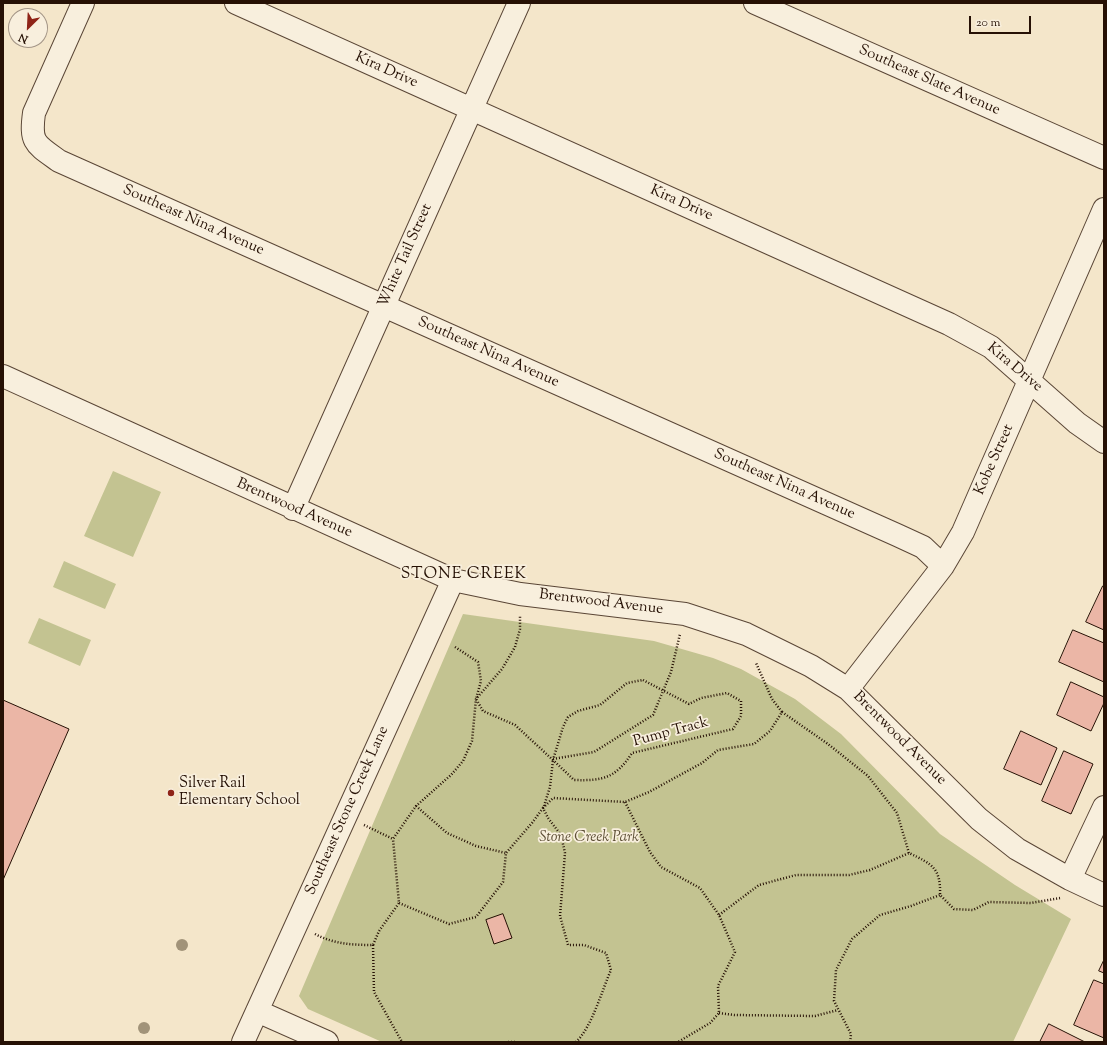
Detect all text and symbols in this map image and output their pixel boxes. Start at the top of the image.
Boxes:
north arrow [8,8,48,48]
scale bar [971,8,1033,34]
text: 20 m [976,14,1000,32]
text: N [16,29,31,47]
street label: Southeast Slate Avenue [855,42,1003,120]
street label: Kira Drive [352,49,420,93]
street label: Southeast Nina Avenue [119,182,267,260]
street label: Kira Drive [647,182,715,226]
street label: White Tail Street [375,201,437,311]
street label: Southeast Nina Avenue [414,314,562,392]
street label: Kira Drive [983,340,1045,396]
street label: Kobe Street [971,422,1019,498]
street label: Southeast Nina Avenue [710,446,858,524]
street label: Brentwood Avenue [233,475,355,543]
district label: STONE CREEK [401,565,527,585]
street label: Brentwood Avenue [538,586,664,620]
street label: Brentwood Avenue [848,688,950,790]
street label: Pump Track [631,714,711,752]
street label: Southeast Stone Creek Lane [302,724,394,898]
place label: Silver Rail Elementary School [179,775,300,810]
marker: Silver Rail Elementary School [166,788,176,798]
park label: Stone Creek Park [539,829,639,847]

